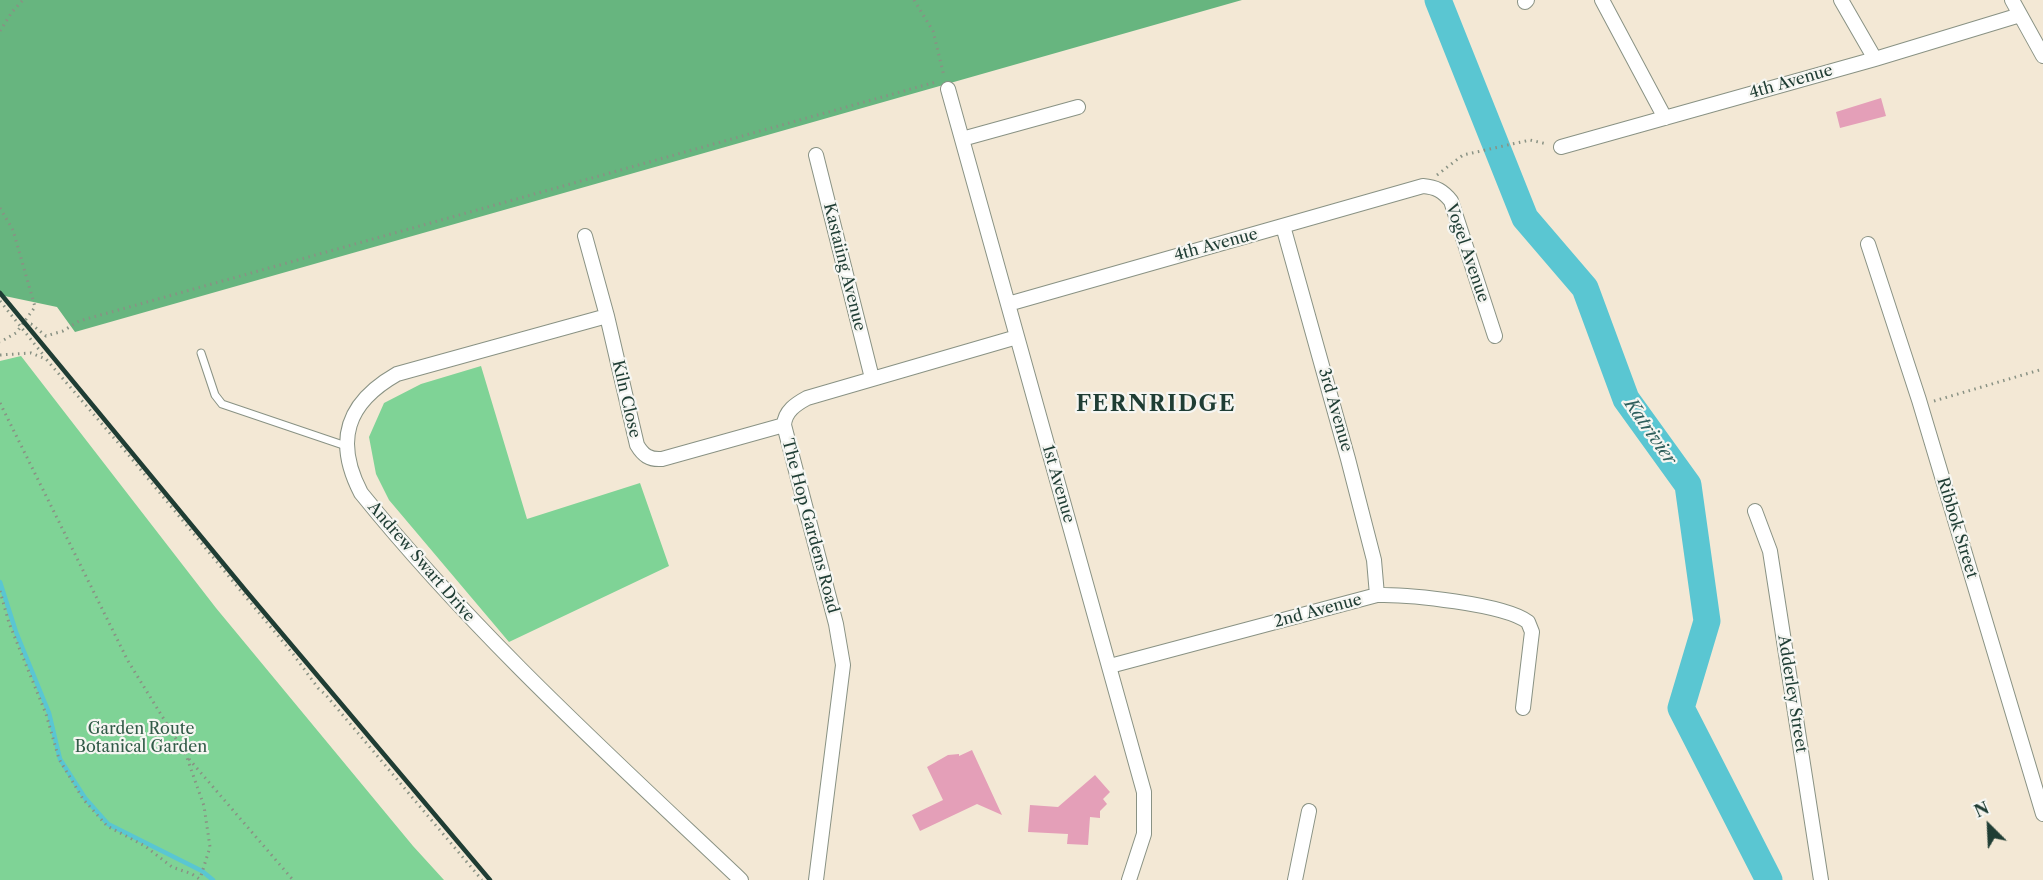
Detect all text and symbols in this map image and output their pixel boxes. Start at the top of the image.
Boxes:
street label: 4th Avenue [1747,61,1835,103]
street label: Kastaiing Avenue [819,201,869,333]
street label: Vogel Avenue [1441,201,1493,305]
street label: 4th Avenue [1172,225,1260,265]
street label: Kiln Close [608,358,644,440]
street label: 3rd Avenue [1314,366,1356,454]
district label: FERNRIDGE [1076,392,1236,418]
water label: Katrivier [1619,395,1681,469]
street label: The Hop Gardens Road [777,437,843,615]
street label: 1st Avenue [1038,443,1078,525]
street label: Ribbok Street [1933,475,1981,581]
street label: Andrew Swart Drive [363,498,479,626]
street label: 2nd Avenue [1272,590,1364,632]
street label: Adderley Street [1773,634,1811,754]
park label: Garden Route Botanical Garden [75,719,207,757]
north arrow [1959,796,2019,856]
text: N [1971,798,1992,822]

